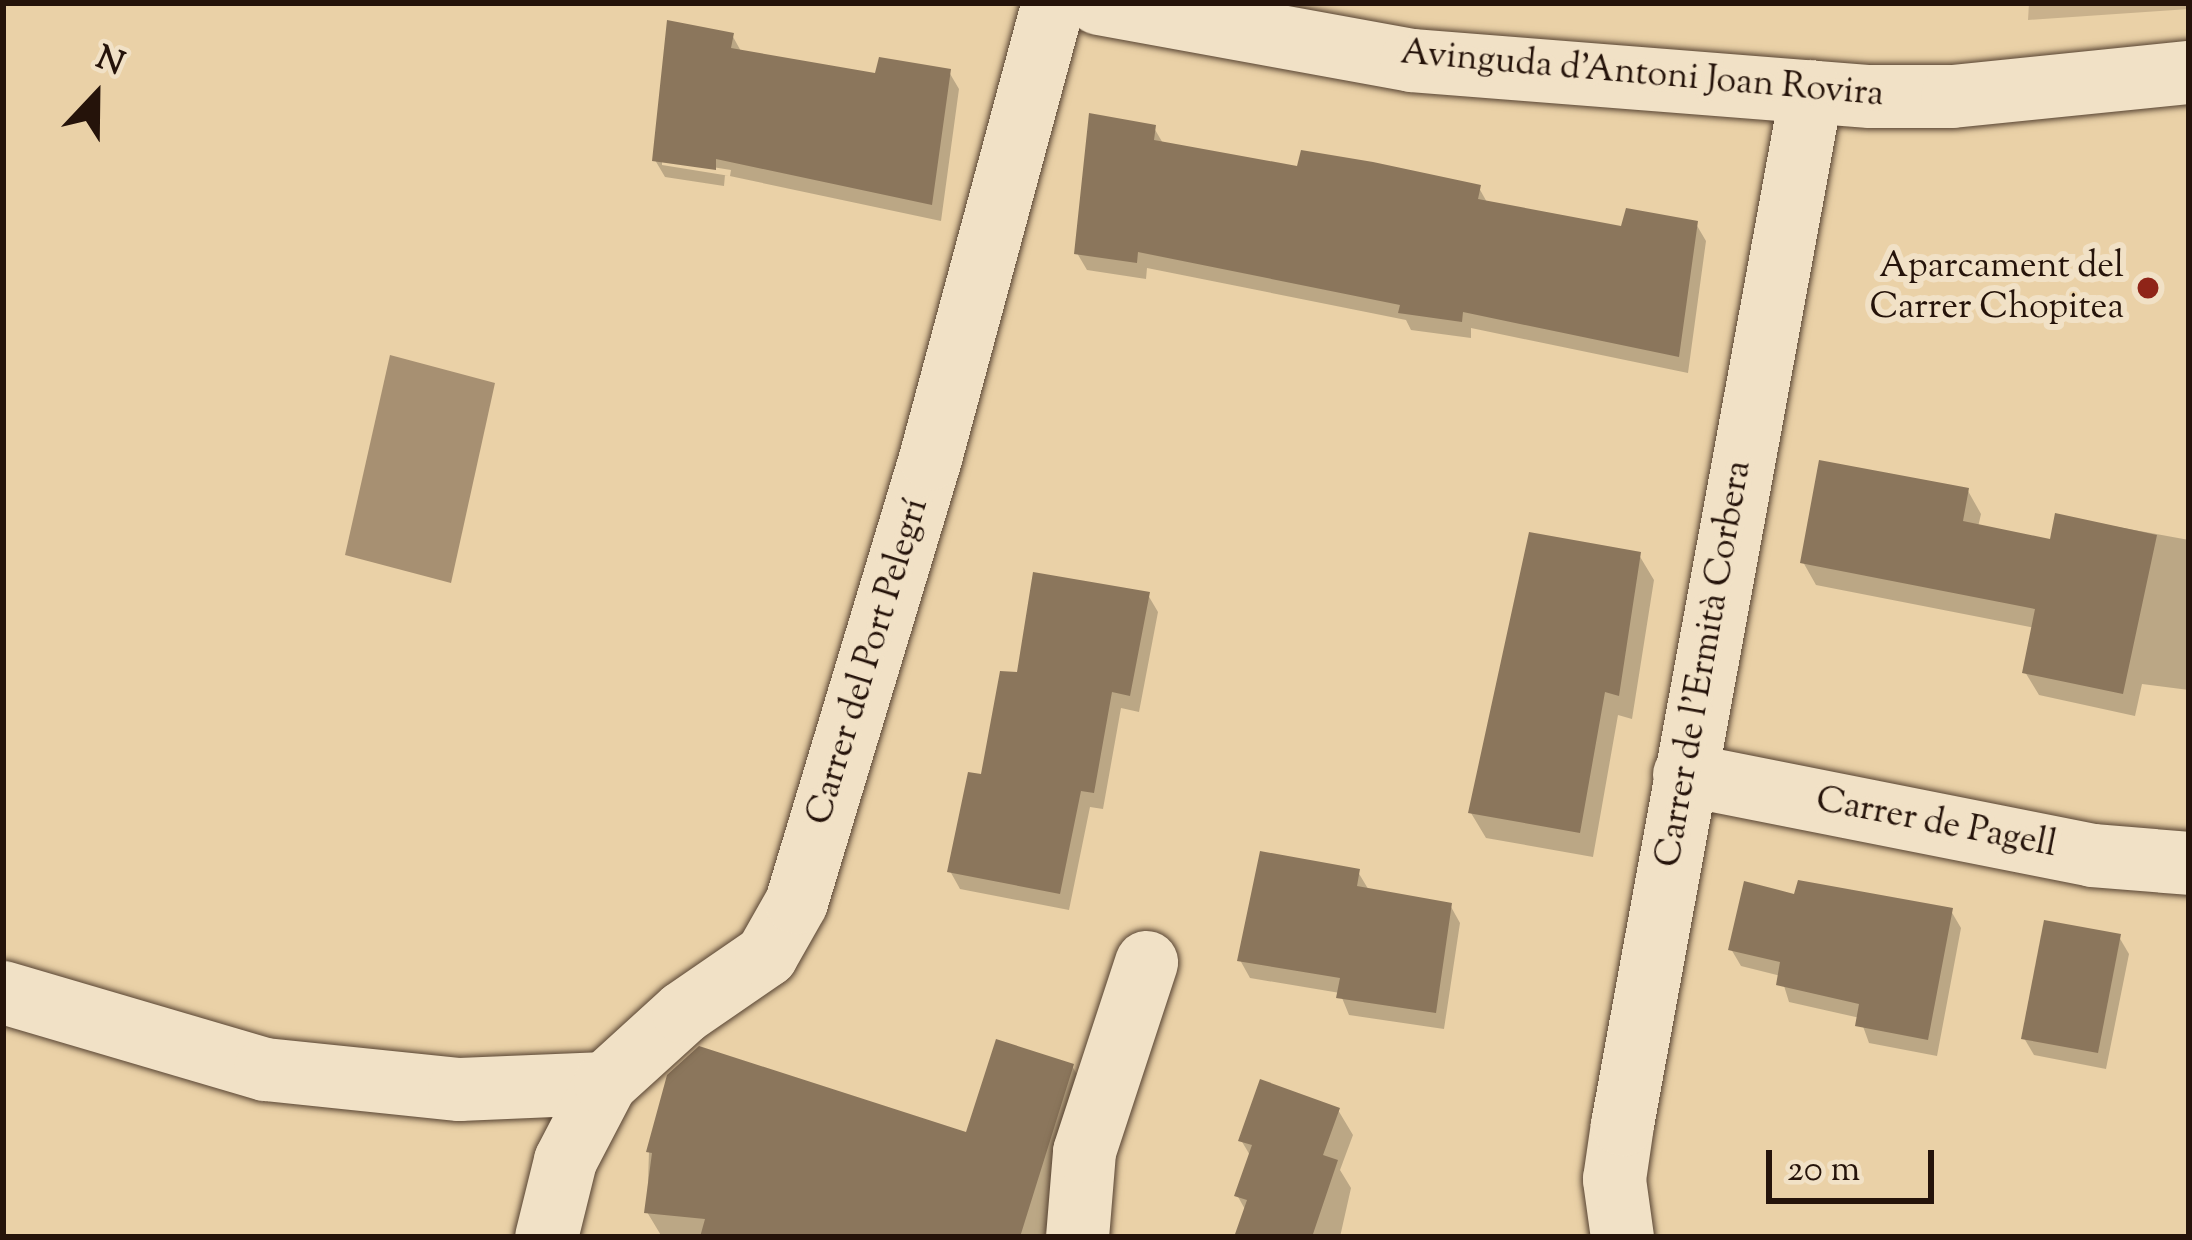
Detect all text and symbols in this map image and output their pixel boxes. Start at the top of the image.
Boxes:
street label: Avinguda d'Antoni Joan Rovira [1399,32,1885,118]
text: N [88,35,131,90]
north arrow [36,36,156,156]
place label: Aparcament del Carrer Chopitea [1870,245,2124,330]
marker: Aparcament del Carrer Chopitea [2135,275,2161,301]
street label: Carrer de l'Ermità Corbera [1648,457,1762,871]
street label: Carrer del Port Pelegrí [799,494,939,830]
street label: Carrer de Pagell [1812,780,2060,868]
scale bar [1772,1126,1940,1200]
text: 20 m [1787,1145,1860,1197]

